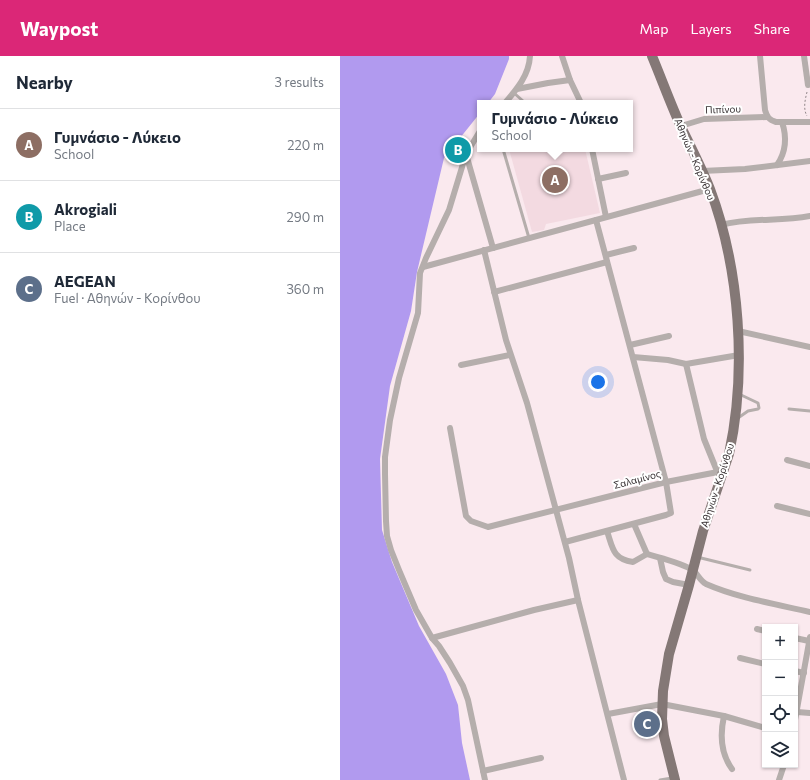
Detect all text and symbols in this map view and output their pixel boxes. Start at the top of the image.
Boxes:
text: Waypost [20,17,98,40]
text: Map [640,20,668,37]
text: Layers [690,20,732,37]
text: Share [754,20,790,37]
text: Nearby [16,72,73,93]
text: 3 results [275,74,324,90]
popup [477,100,633,152]
street label: Πιπίνου [705,102,742,116]
text: Γυμνάσιο - Λύκειο [492,109,618,127]
street label: Αθηνών - Κορίνθου [672,116,718,202]
text: School [492,127,532,143]
text: Γυμνάσιο - Λύκειο [54,128,181,146]
pin: B [445,135,471,165]
text: A [24,137,34,153]
text: 220 m [287,137,324,153]
text: School [54,146,94,162]
pin: A [542,165,568,195]
text: Akrogiali [54,200,117,218]
text: B [25,209,33,225]
text: 290 m [287,209,324,225]
text: Place [54,218,86,234]
text: AEGEAN [54,272,116,290]
text: C [25,281,33,297]
text: 360 m [286,281,324,297]
text: Fuel · Αθηνών - Κορίνθου [54,290,201,306]
your location [588,372,608,392]
street label: Αθηνών - Κορίνθου [698,441,736,529]
street label: Σαλαμίνος [612,467,662,491]
map controls [762,624,798,768]
button: + [762,624,798,660]
button: − [762,660,798,696]
button: locate [762,696,798,732]
pin: C [634,709,660,739]
button: layers [762,732,798,768]

